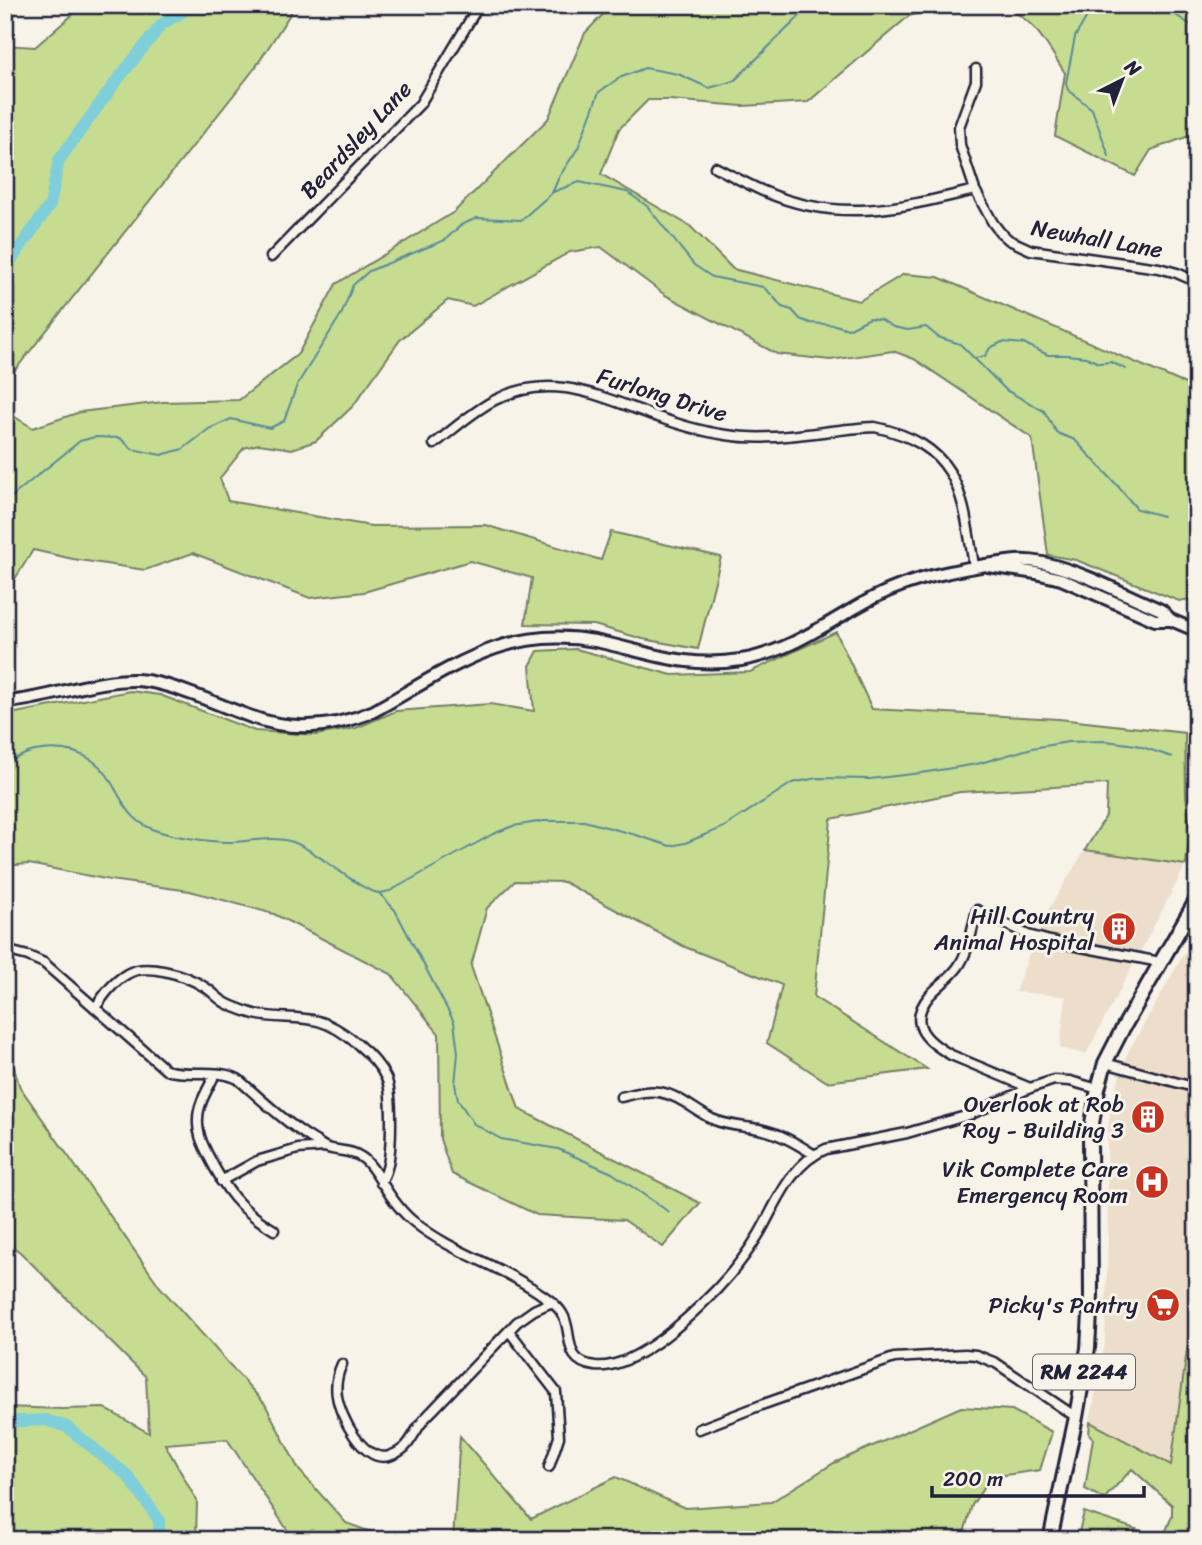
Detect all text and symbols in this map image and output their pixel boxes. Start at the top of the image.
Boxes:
north arrow [1086,46,1156,116]
text: N [1116,50,1150,85]
street label: Beardsley Lane [290,71,423,209]
street label: Newhall Lane [1028,207,1166,271]
street label: Furlong Drive [592,356,733,434]
place label: Hill Country Animal Hospital [933,896,1094,963]
building icon: Hill Country Animal Hospital [1100,910,1138,948]
place label: Overlook at Rob Roy - Building 3 [963,1084,1124,1151]
building icon: Overlook at Rob Roy - Building 3 [1129,1098,1167,1136]
place label: Vik Complete Care Emergency Room [942,1149,1128,1216]
hospital icon: Vik Complete Care Emergency Room [1133,1163,1171,1201]
place label: Picky's Pantry [988,1285,1138,1326]
supermarket icon: Picky's Pantry [1144,1286,1182,1324]
road number: RM 2244 [1033,1354,1135,1390]
scale bar [932,1454,1144,1498]
text: 200 m [943,1460,1003,1498]

